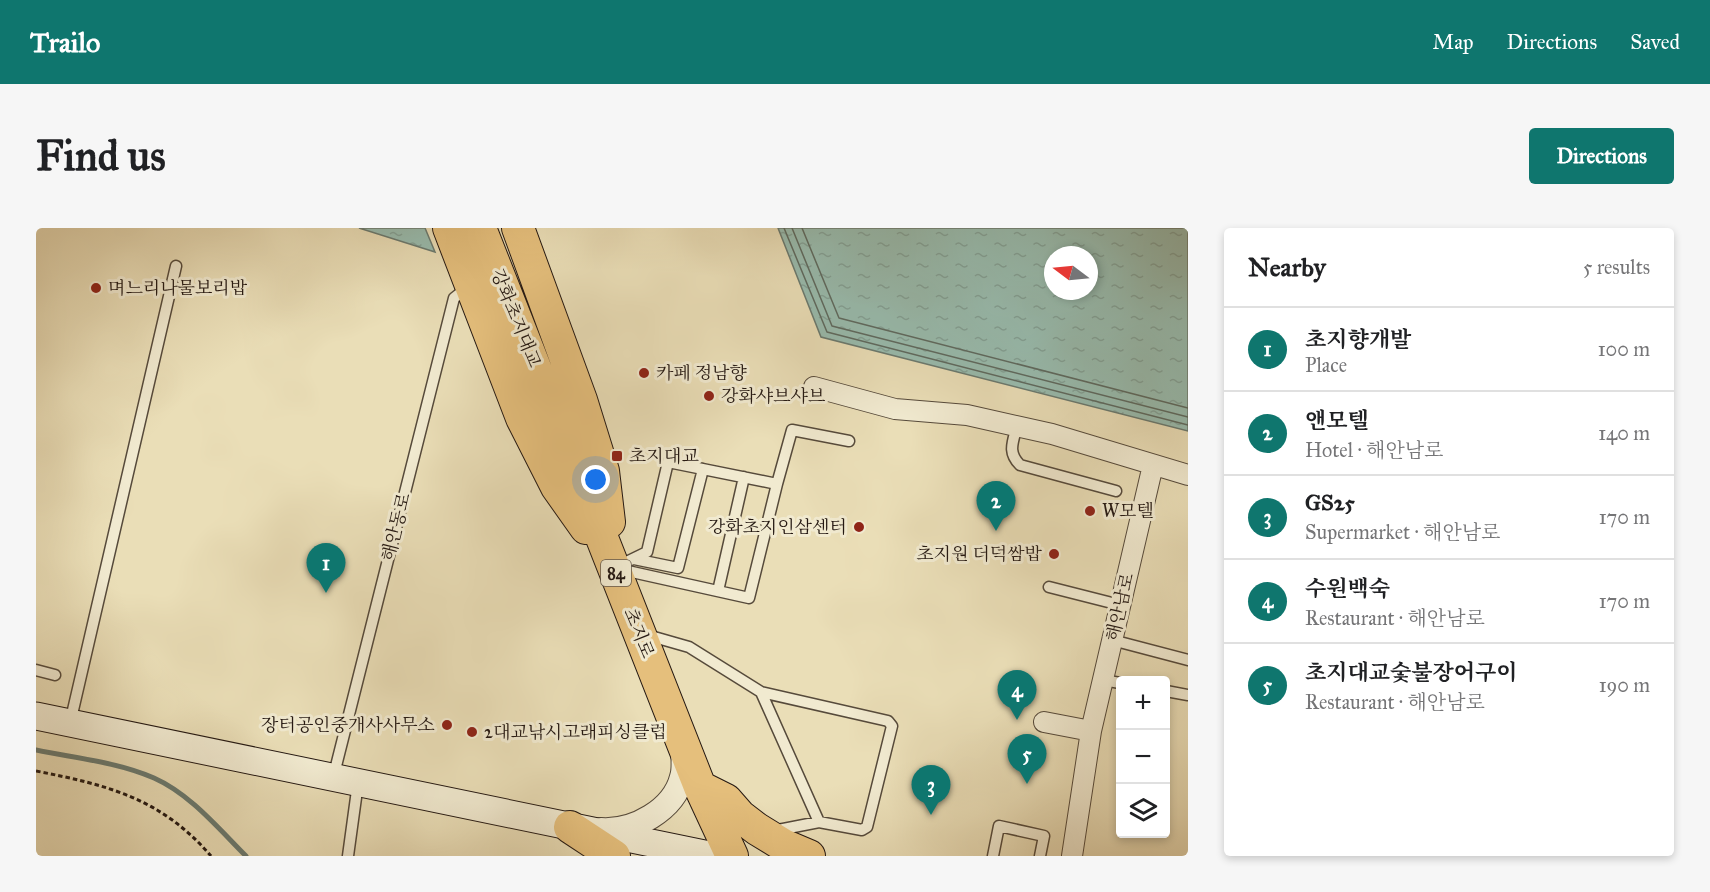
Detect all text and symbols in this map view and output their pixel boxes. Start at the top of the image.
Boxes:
text: Trailo [30,25,100,60]
text: Map [1433,29,1474,55]
text: Directions [1507,29,1597,55]
text: Saved [1630,29,1680,55]
button: Directions [1529,128,1674,184]
text: Find us [36,130,166,182]
north arrow [1044,246,1098,300]
text: Nearby [1248,251,1326,283]
text: 5 results [1583,255,1650,279]
street label: 강화초지대교 [486,266,546,371]
place label: 며느리나물보리밥 [108,277,248,299]
marker: 며느리나물보리밥 [89,281,103,295]
text: 초지향개발 [1305,326,1411,353]
text: 1 [1264,337,1271,361]
text: 100 m [1598,337,1650,361]
text: Place [1305,353,1347,377]
place label: 카페 정남향 [656,362,747,384]
marker: 카페 정남향 [637,366,651,380]
place label: 강화샤브샤브 [721,385,826,407]
marker: 강화샤브샤브 [702,389,716,403]
text: 앤모텔 [1305,407,1369,434]
text: 2 [1263,421,1272,445]
text: 140 m [1598,421,1650,445]
text: Hotel · 해안남로 [1305,438,1443,462]
place label: 초지대교 [629,445,699,467]
marker: 초지대교 [610,449,624,463]
your location [581,465,610,494]
pin: 2 [976,482,1016,531]
text: GS25 [1305,489,1355,516]
street label: 해안동로 [377,491,415,563]
place label: W모텔 [1102,500,1154,522]
marker: W모텔 [1083,504,1097,518]
text: 3 [1264,505,1272,529]
text: 170 m [1599,505,1650,529]
place label: 강화초지인삼센터 [708,516,847,538]
marker: 강화초지인삼센터 [852,520,866,534]
text: Supermarket · 해안남로 [1305,520,1500,544]
place label: 초지원 더덕쌈밥 [916,543,1043,565]
pin: 1 [306,544,346,593]
marker: 초지원 더덕쌈밥 [1047,547,1061,561]
road number: 84 [601,560,631,586]
street label: 해안남로 [1101,571,1139,643]
text: 수원백숙 [1305,575,1390,602]
text: 4 [1262,589,1273,613]
text: 170 m [1599,589,1650,613]
street label: 초지로 [619,605,659,661]
text: Restaurant · 해안남로 [1305,606,1485,630]
text: 초지대교숯불장어구이 [1305,659,1518,686]
pin: 4 [998,670,1036,720]
text: 5 [1263,673,1272,697]
text: 190 m [1599,673,1650,697]
map controls [1116,676,1170,838]
button: + [1116,676,1170,730]
text: Restaurant · 해안남로 [1305,690,1485,714]
place label: 장터공인중개사사무소 [261,714,435,736]
marker: 장터공인중개사사무소 [440,718,454,732]
place label: 2대교낚시고래피싱클럽 [484,721,667,743]
marker: 2대교낚시고래피싱클럽 [465,725,479,739]
button: − [1116,730,1170,784]
pin: 5 [1008,734,1046,784]
pin: 3 [912,766,950,815]
button: layers [1116,784,1170,838]

